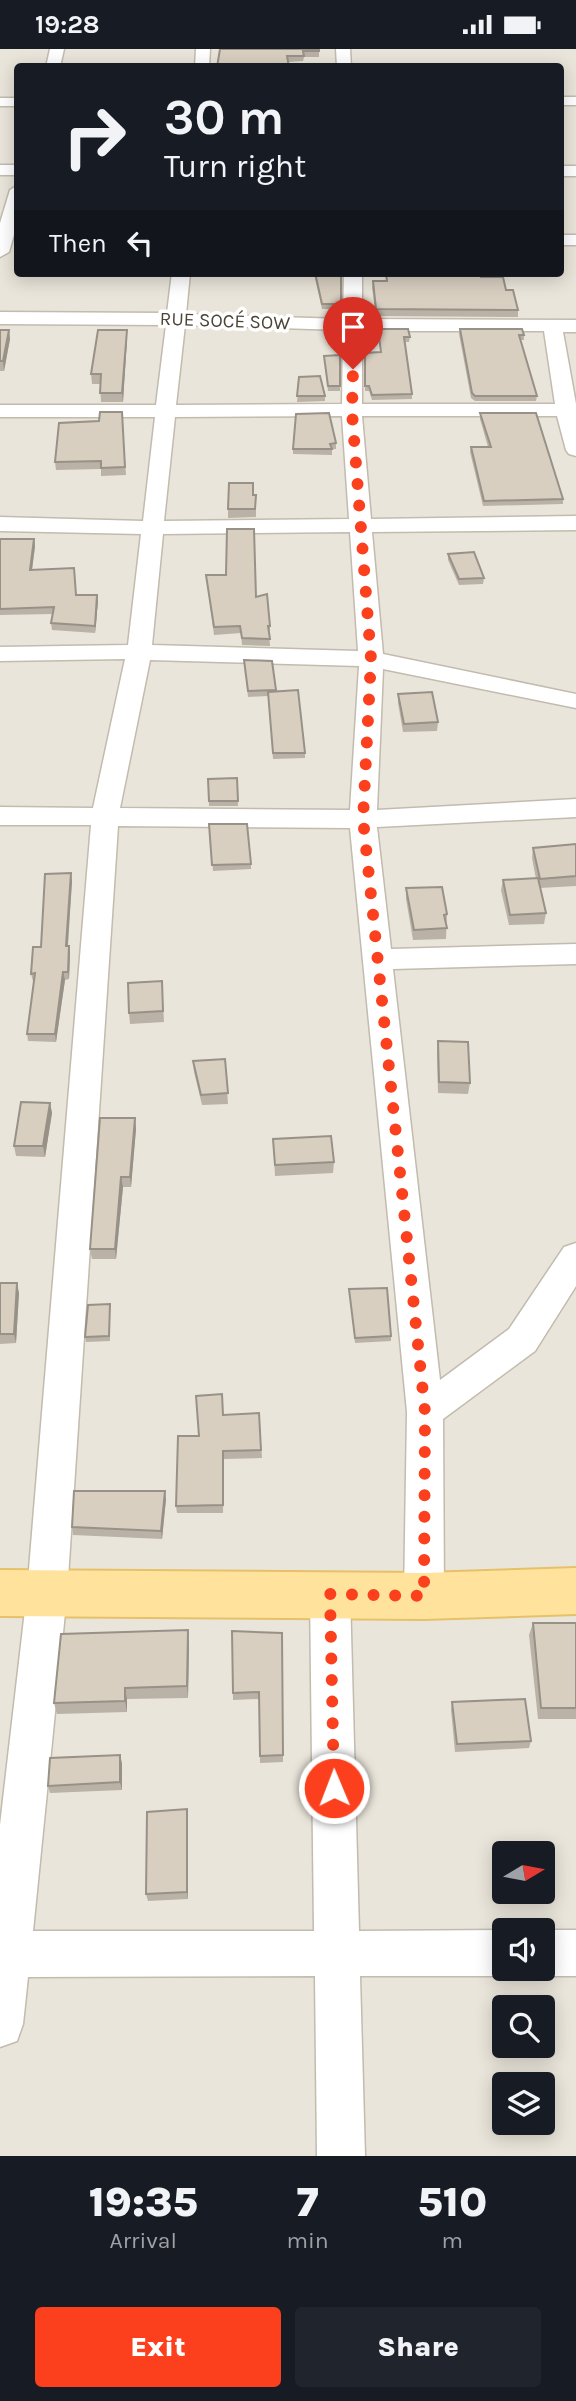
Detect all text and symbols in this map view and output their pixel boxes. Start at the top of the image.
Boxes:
text: 19:28 [35,9,100,40]
text: 30 m [164,89,284,146]
icon: right [49,91,140,182]
text: Turn right [164,148,306,185]
icon: left [121,224,159,262]
text: Then [49,228,107,259]
pin [323,297,383,369]
street label: RUE SOCÉ SOW [159,307,291,334]
icon: arrive [334,308,372,346]
position arrow [297,1751,371,1825]
north arrow [492,1841,555,1904]
map controls [492,1841,555,2135]
button: sound [492,1918,555,1981]
button: search [492,1995,555,2058]
button: layers [492,2072,555,2135]
text: 19:35 [89,2177,198,2227]
text: 7 [297,2177,319,2227]
text: 510 [418,2177,487,2227]
text: Arrival [110,2227,177,2254]
text: min [286,2227,329,2254]
text: m [442,2227,463,2254]
button: Exit [35,2307,281,2387]
button: Share [295,2307,541,2387]

